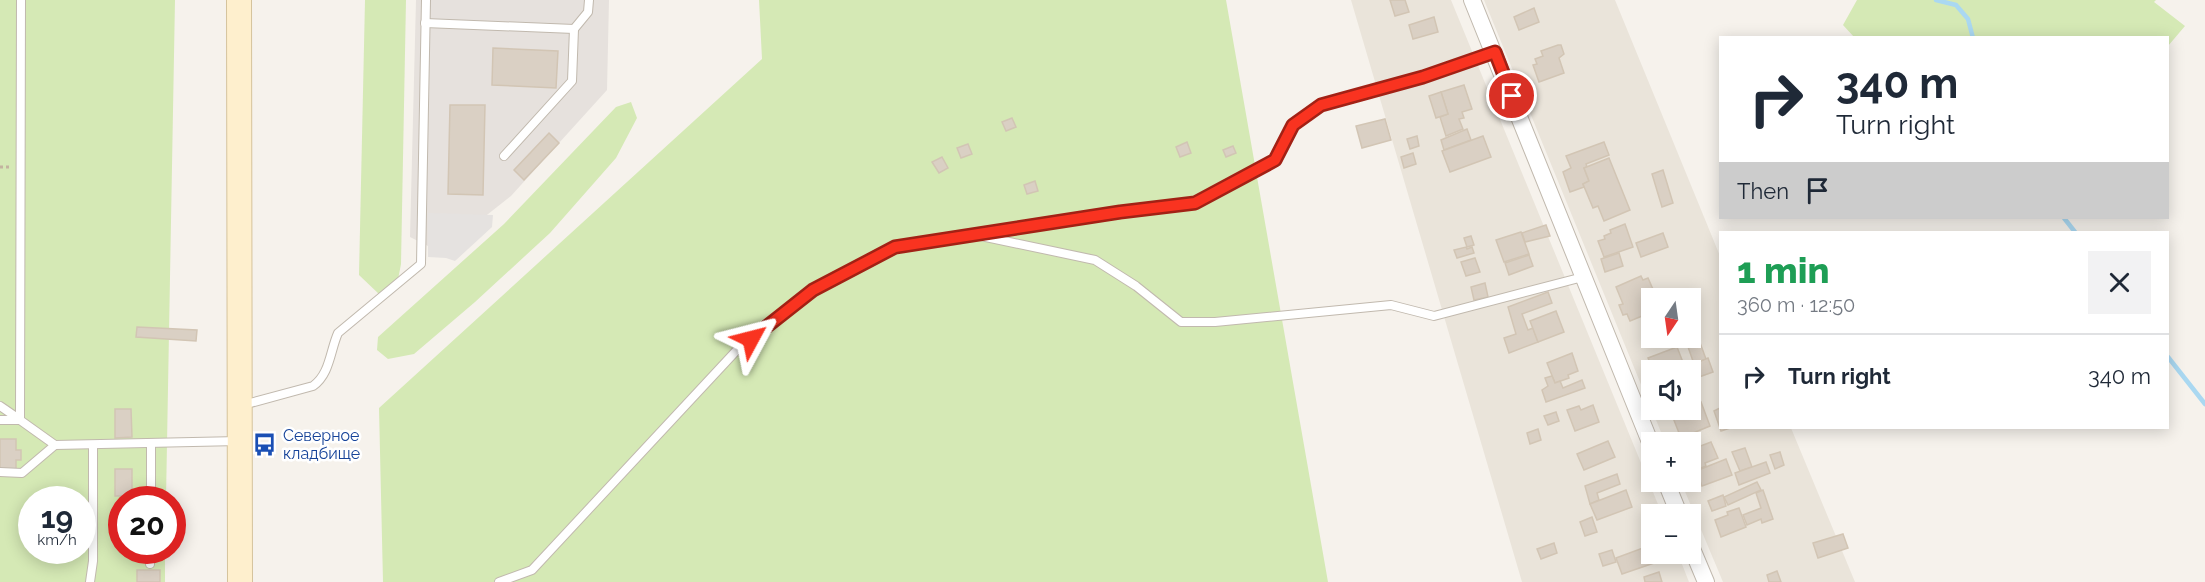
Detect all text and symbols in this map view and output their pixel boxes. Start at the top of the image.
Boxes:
text: 340 m [1836,59,1958,108]
icon: right [1737,60,1815,138]
pin [1486,70,1537,121]
icon: arrive [1495,79,1528,112]
text: Turn right [1836,109,1955,140]
icon: arrive [1801,174,1834,207]
text: Then [1737,178,1789,204]
text: 1 min [1737,249,1829,291]
button: close [2088,251,2151,314]
north arrow [1641,288,1701,348]
map controls [1641,288,1701,564]
text: 360 m · 12:50 [1737,293,1855,317]
position arrow [719,307,783,371]
button: sound [1641,360,1701,420]
icon: right [1737,360,1770,393]
text: Turn right [1788,363,1891,389]
text: 340 m [2088,363,2151,389]
place label: Северное кладбище [283,426,360,463]
bus stop icon: Северное кладбище [252,431,278,457]
button: + [1641,432,1701,492]
speed limit sign: 20 [108,486,186,564]
text: 19 [41,500,73,535]
button: − [1641,504,1701,564]
text: km/h [37,531,77,549]

